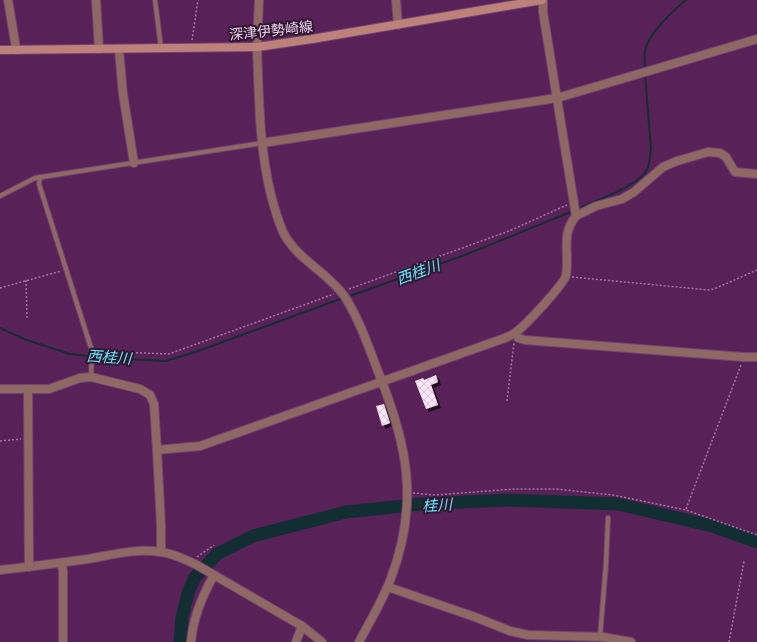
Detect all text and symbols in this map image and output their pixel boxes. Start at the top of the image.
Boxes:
street label: 深津伊勢崎線 [228,15,314,45]
water label: 西桂川 [393,253,445,291]
water label: 西桂川 [86,344,134,370]
water label: 桂川 [421,492,455,518]

